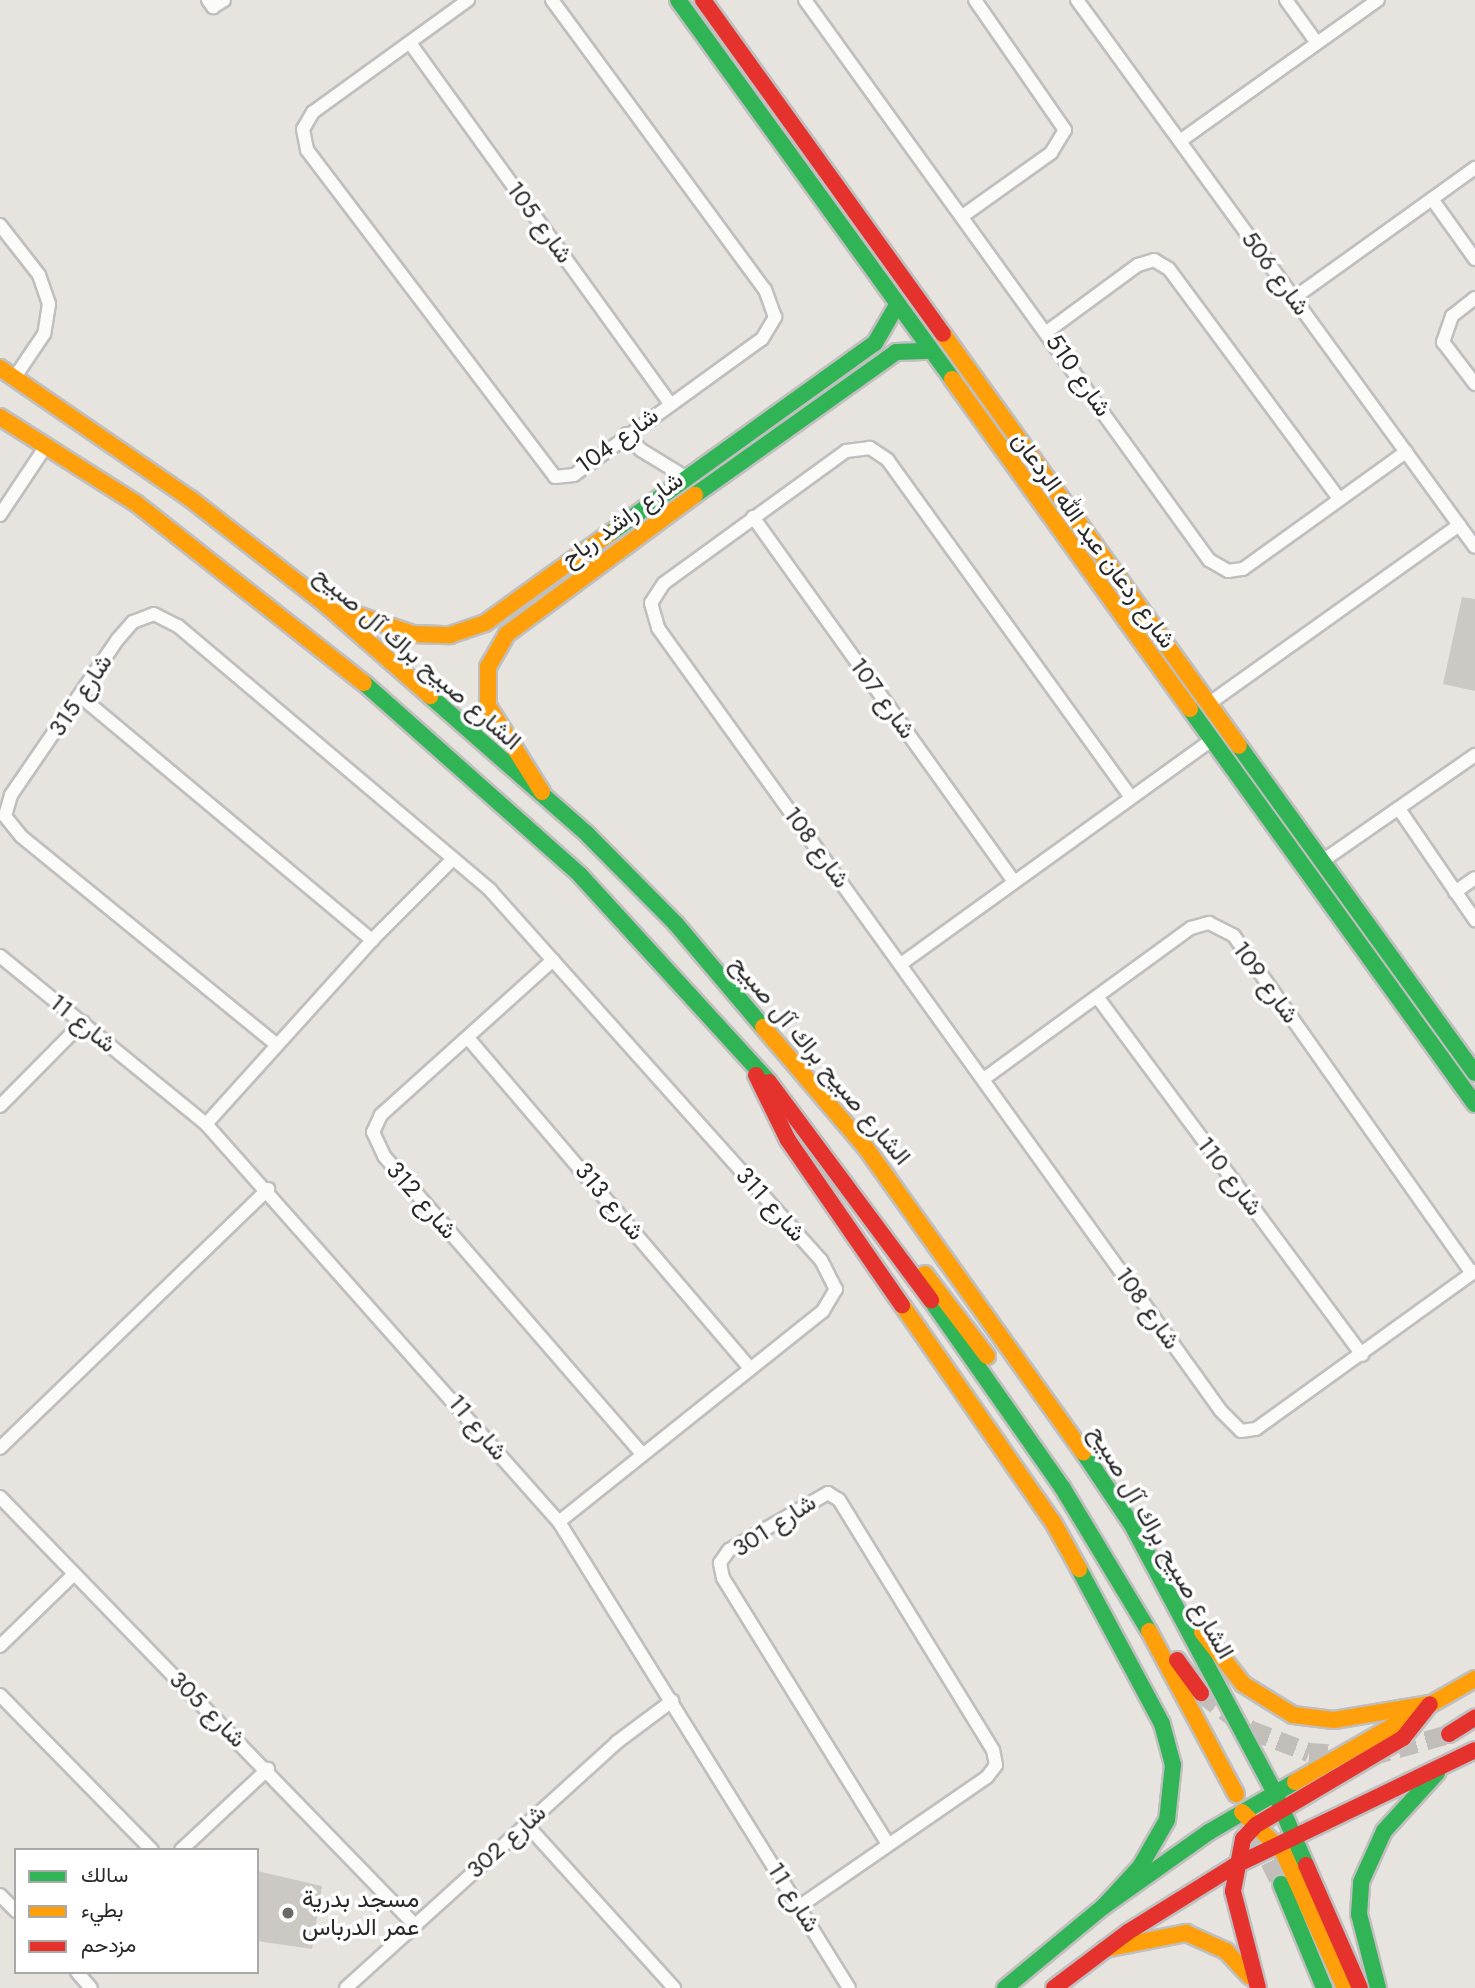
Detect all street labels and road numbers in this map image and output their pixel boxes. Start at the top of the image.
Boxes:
street label: شارع 105 [501,175,579,269]
street label: شارع 506 [1236,225,1316,321]
street label: شارع 510 [1040,328,1118,422]
street label: شارع 104 [570,401,664,479]
street label: شارع ردعان عبد الله الردعان [1006,426,1182,654]
street label: شارع راشد رباح [555,465,689,573]
street label: الشارع صبيح براك آل صبيح [309,560,527,756]
street label: شارع 315 [42,648,118,742]
street label: شارع 107 [844,652,922,744]
street label: شارع 108 [778,801,856,893]
street label: شارع 109 [1227,935,1305,1029]
street label: الشارع صبيح براك آل صبيح [725,949,917,1171]
street label: شارع 11 [44,988,122,1058]
street label: شارع 110 [1191,1131,1269,1221]
street label: شارع 312 [381,1155,463,1245]
street label: شارع 313 [569,1156,651,1246]
street label: شارع 311 [730,1161,812,1247]
street label: شارع 108 [1109,1261,1187,1355]
street label: شارع 11 [442,1388,514,1466]
street label: الشارع صبيح براك آل صبيح [1083,1420,1241,1664]
street label: شارع 301 [727,1487,821,1563]
street label: شارع 305 [164,1665,252,1753]
street label: شارع 302 [460,1798,552,1884]
street label: شارع 11 [761,1857,827,1937]

